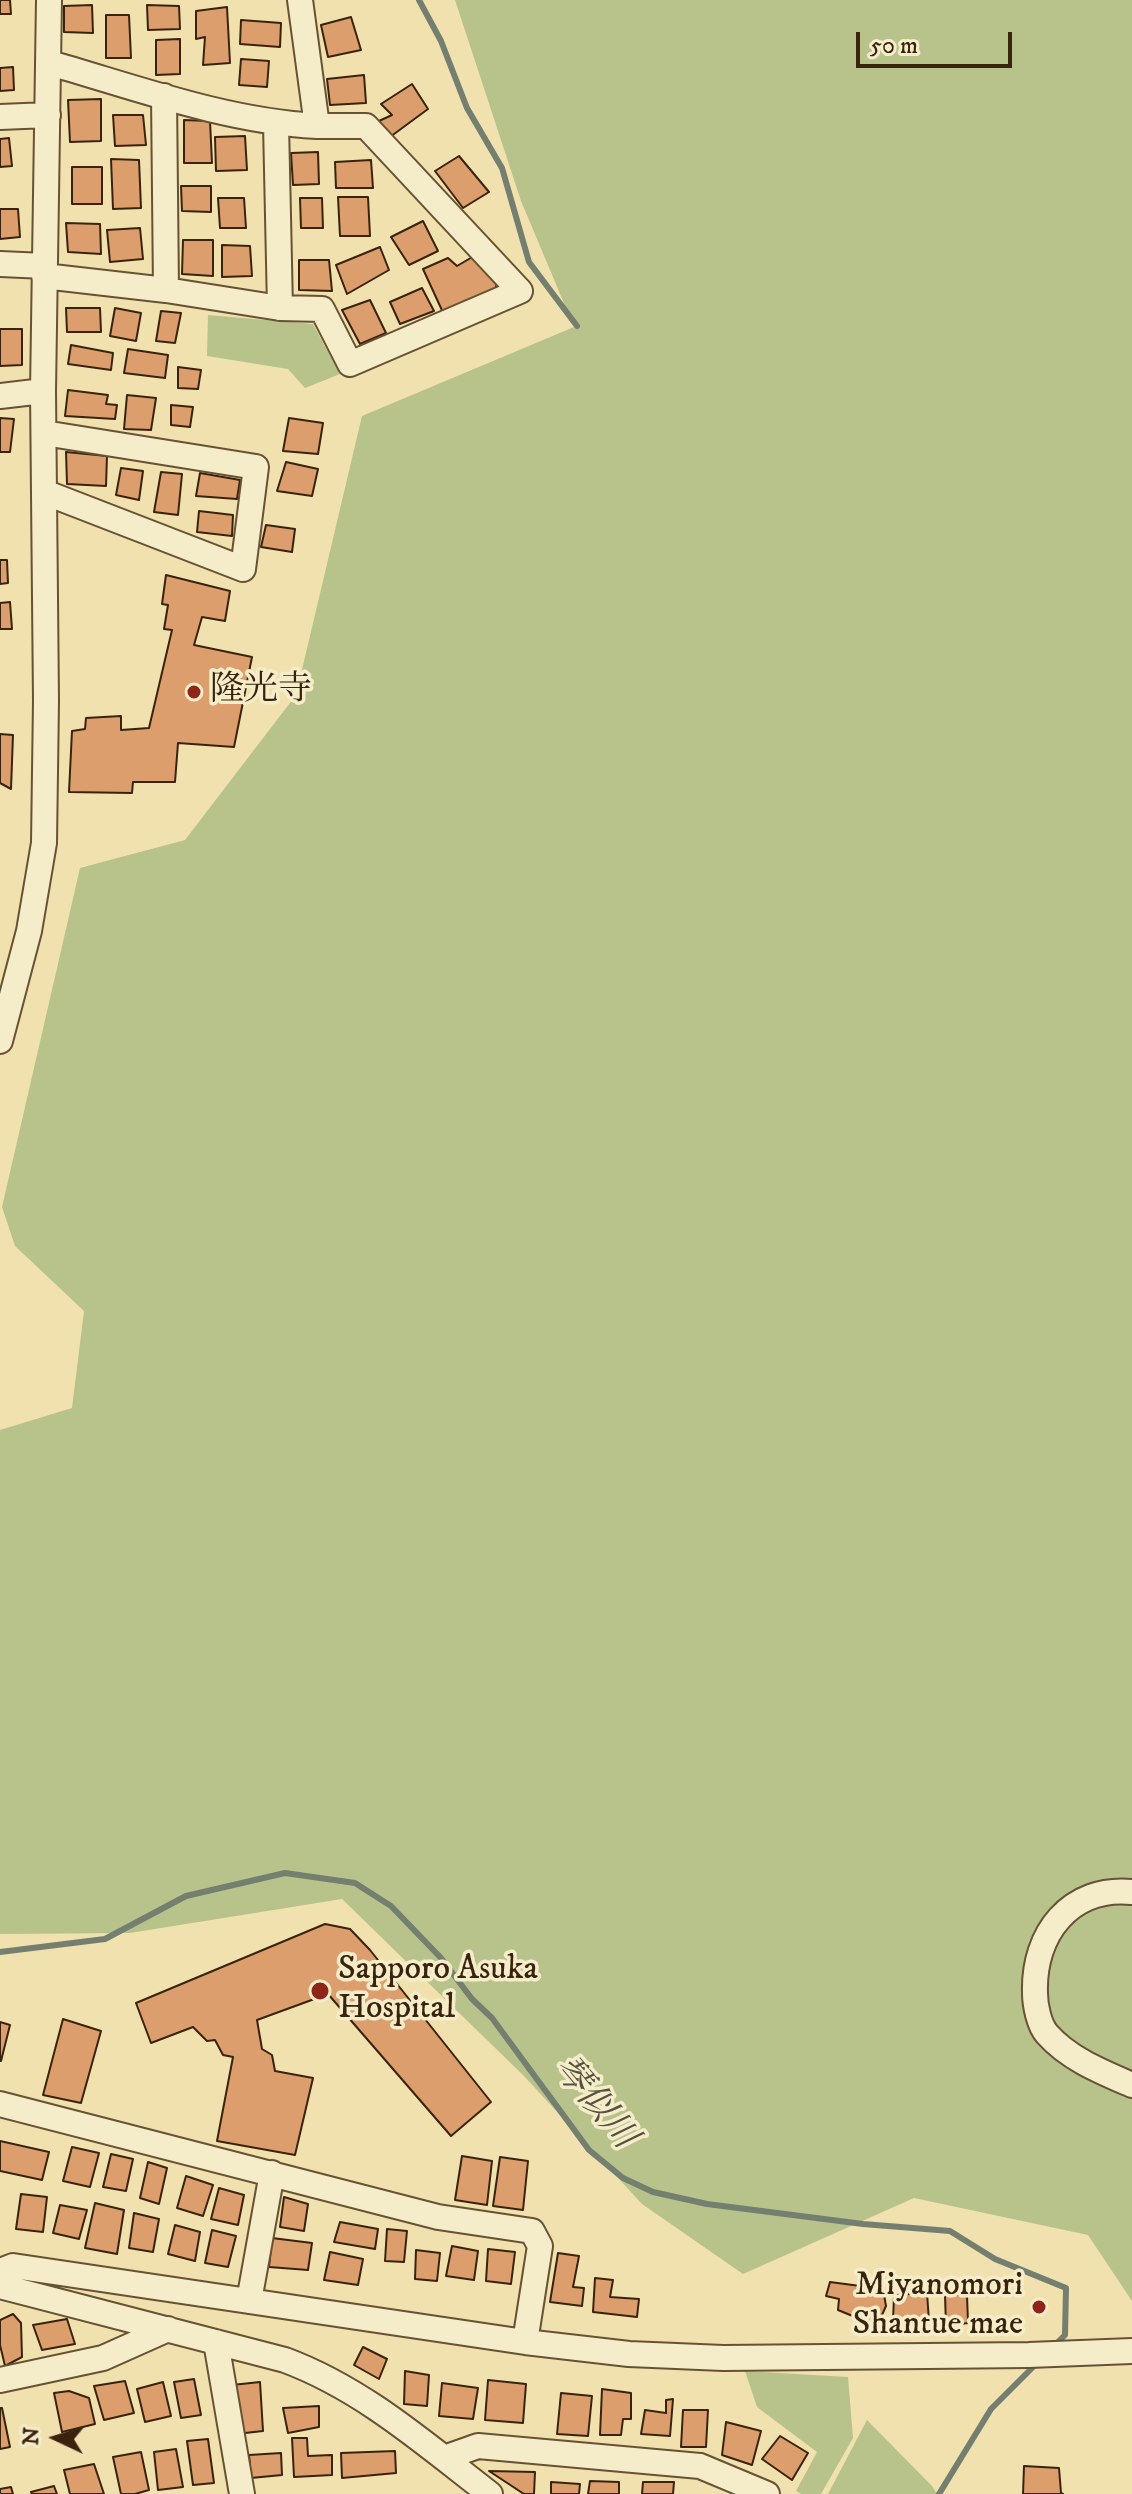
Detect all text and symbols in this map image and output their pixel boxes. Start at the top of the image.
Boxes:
scale bar [860,16,1016,66]
text: 50 m [870,31,918,61]
place label: 隆光寺 [210,672,312,712]
marker: 隆光寺 [185,683,203,701]
place label: Sapporo Asuka Hospital [338,1951,538,2030]
marker: Sapporo Asuka Hospital [309,1980,331,2002]
water label: 琴似川 [542,2049,644,2159]
place label: Miyanomori Shantue mae [853,2267,1023,2346]
marker: Miyanomori Shantue mae [1030,2298,1048,2316]
north arrow [16,2398,96,2478]
text: N [17,2426,46,2446]

